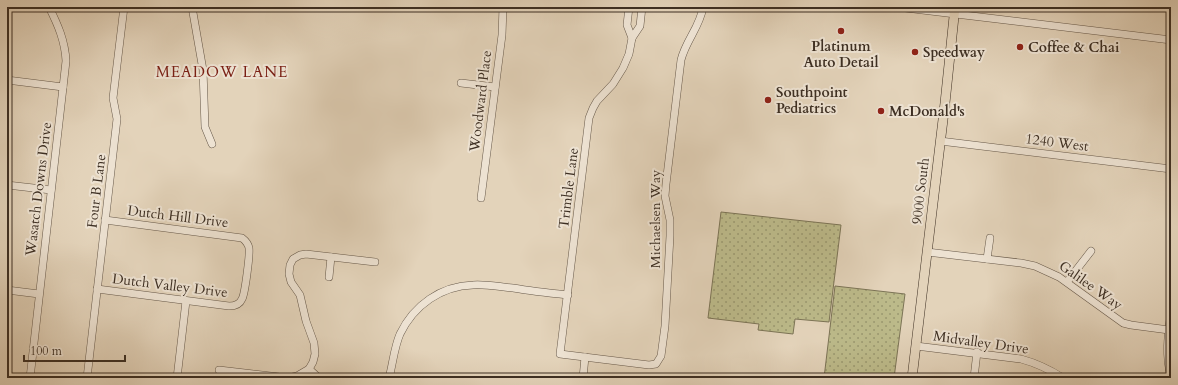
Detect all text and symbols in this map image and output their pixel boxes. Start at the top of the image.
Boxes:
marker: Platinum Auto Detail [836,26,846,36]
place label: Platinum Auto Detail [804,37,878,72]
place label: Coffee & Chai [1028,38,1120,57]
marker: Coffee & Chai [1015,42,1025,52]
place label: Speedway [923,43,985,62]
marker: Speedway [910,47,920,57]
street label: Woodward Place [465,49,496,154]
district label: MEADOW LANE [156,62,288,82]
place label: Southpoint Pediatrics [776,83,848,118]
marker: Southpoint Pediatrics [763,95,773,105]
place label: McDonald's [889,102,965,121]
marker: McDonald's [876,106,886,116]
street label: Wasatch Downs Drive [21,121,56,258]
street label: 1240 West [1024,129,1090,156]
street label: Trimble Lane [554,147,583,230]
street label: Four B Lane [83,153,110,229]
street label: 9000 South [907,156,934,225]
street label: Michaelsen Way [646,169,665,268]
street label: Dutch Hill Drive [126,201,230,232]
street label: Galilee Way [1055,257,1127,315]
street label: Dutch Valley Drive [111,269,229,302]
street label: Midvalley Drive [932,326,1030,359]
scale bar [24,337,125,363]
text: 100 m [30,343,63,359]

